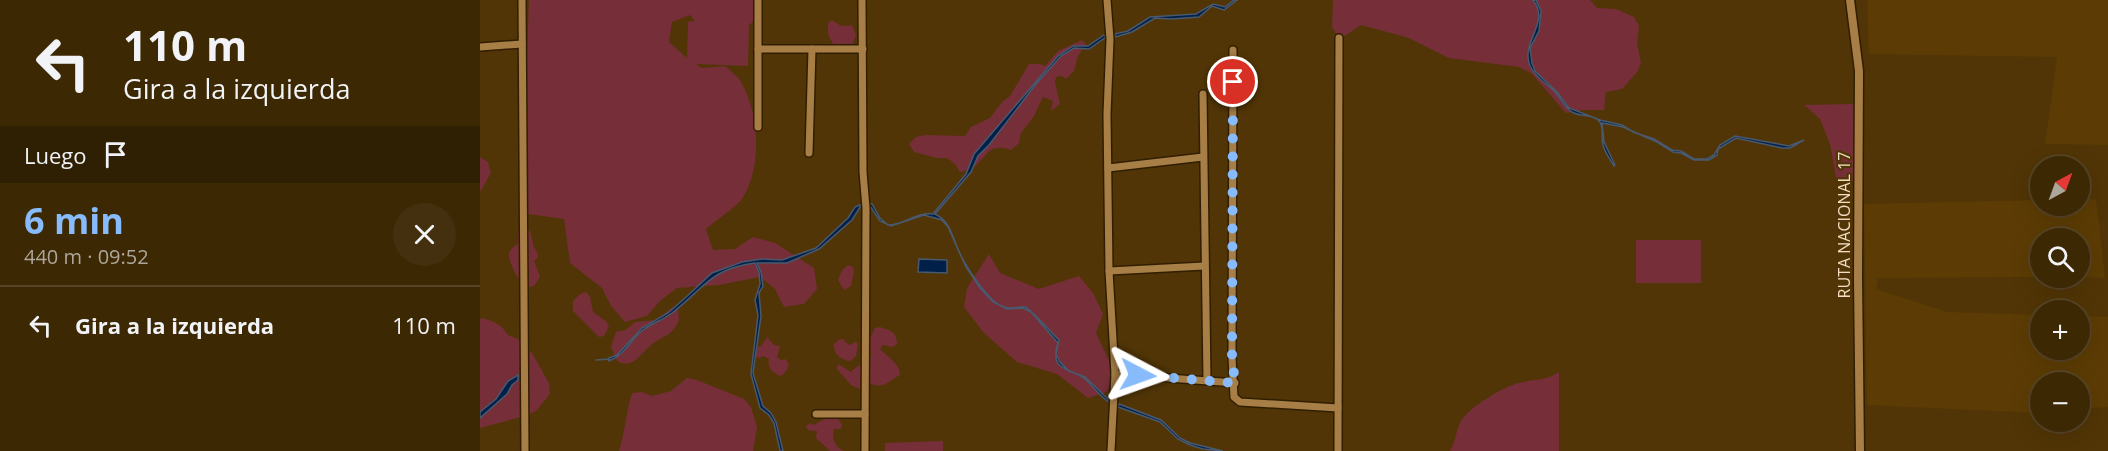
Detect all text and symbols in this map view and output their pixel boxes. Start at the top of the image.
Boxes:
text: 110 m [123,16,247,73]
icon: left [24,24,102,102]
pin [1207,56,1258,107]
icon: arrive [1216,65,1249,98]
text: Gira a la izquierda [123,70,350,107]
icon: arrive [99,138,132,171]
text: Luego [24,140,87,170]
street label: RUTA NACIONAL 17 [1833,152,1855,298]
north arrow [2030,156,2090,216]
map controls [2030,156,2090,432]
text: 6 min [24,196,124,245]
button: close [393,203,456,266]
button: search [2030,228,2090,288]
text: 440 m · 09:52 [24,243,149,270]
button: + [2030,300,2090,360]
icon: left [24,309,57,342]
text: Gira a la izquierda [75,310,274,340]
text: 110 m [392,310,456,340]
position arrow [1106,343,1170,407]
button: − [2030,372,2090,432]

